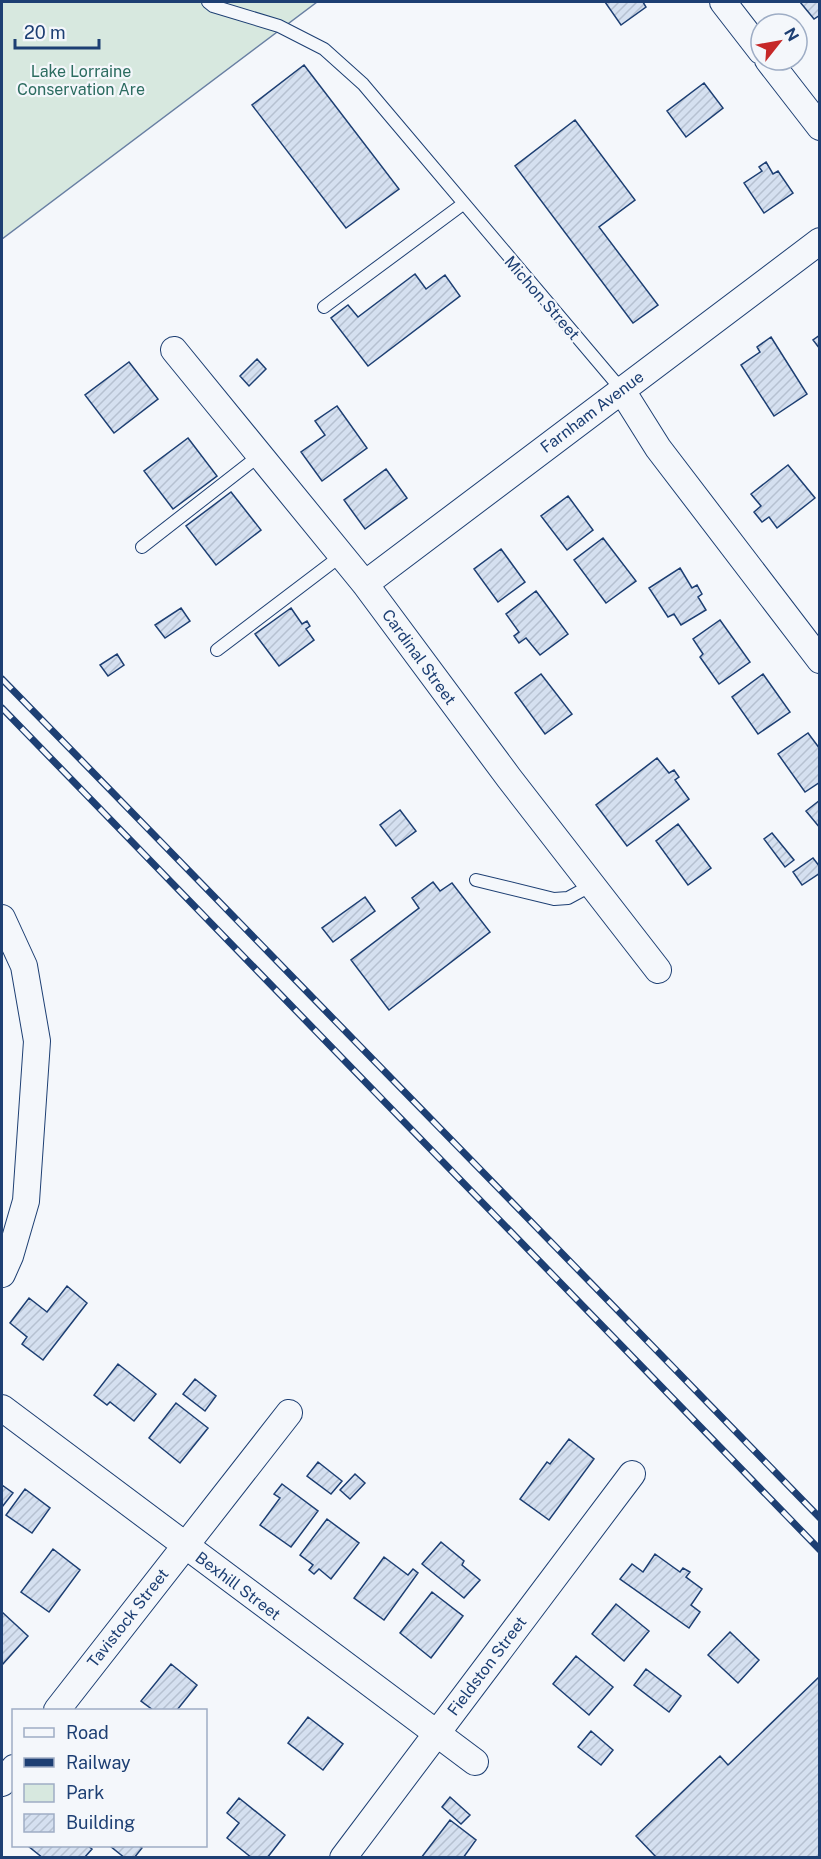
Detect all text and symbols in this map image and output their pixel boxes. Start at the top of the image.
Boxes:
scale bar [15,12,99,50]
north arrow [749,12,809,72]
text: 20 m [24,22,66,43]
text: N [780,24,803,45]
park label: Lake Lorraine Conservation Are [17,62,145,99]
street label: Michon Street [500,252,584,344]
street label: Farnham Avenue [537,367,647,457]
street label: Cardinal Street [378,606,460,708]
street label: Bexhill Street [192,1548,284,1624]
street label: Tavistock Street [83,1565,173,1671]
street label: Fieldston Street [444,1613,530,1719]
legend [12,1709,207,1847]
text: Road [66,1722,109,1743]
text: Railway [66,1752,131,1773]
text: Park [66,1782,104,1803]
text: Building [66,1812,135,1833]

